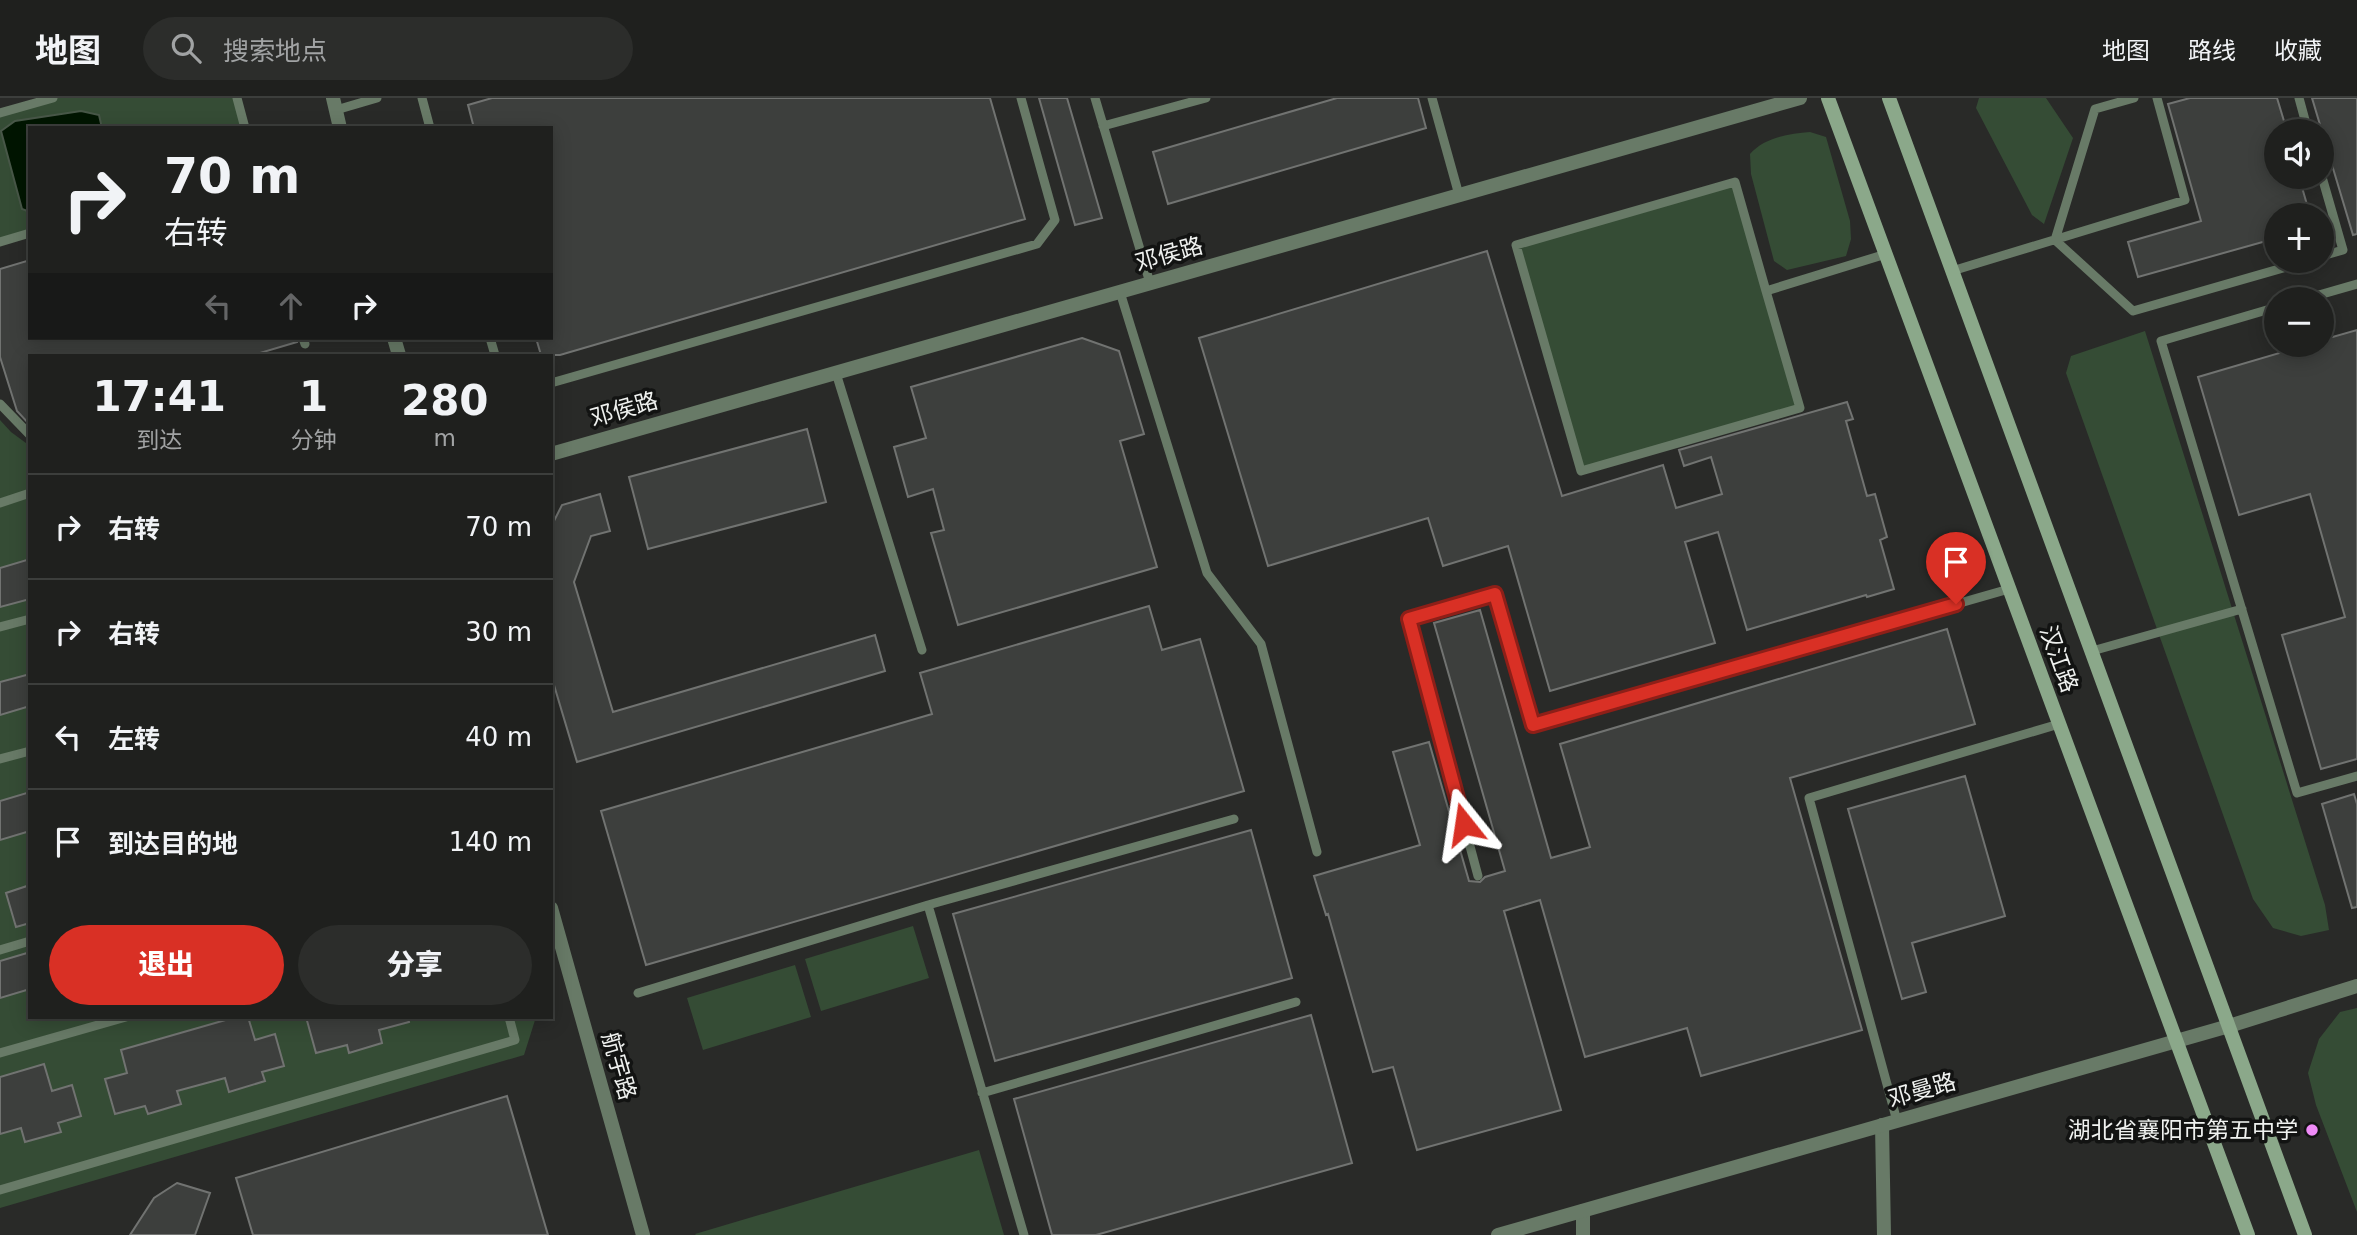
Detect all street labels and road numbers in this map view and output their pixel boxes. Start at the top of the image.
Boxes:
street label: 邓侯路 [1132,232,1206,276]
street label: 邓侯路 [587,387,661,431]
street label: 汉江路 [2035,622,2083,696]
street label: 航宇路 [597,1029,641,1103]
street label: 邓曼路 [1885,1068,1959,1112]

